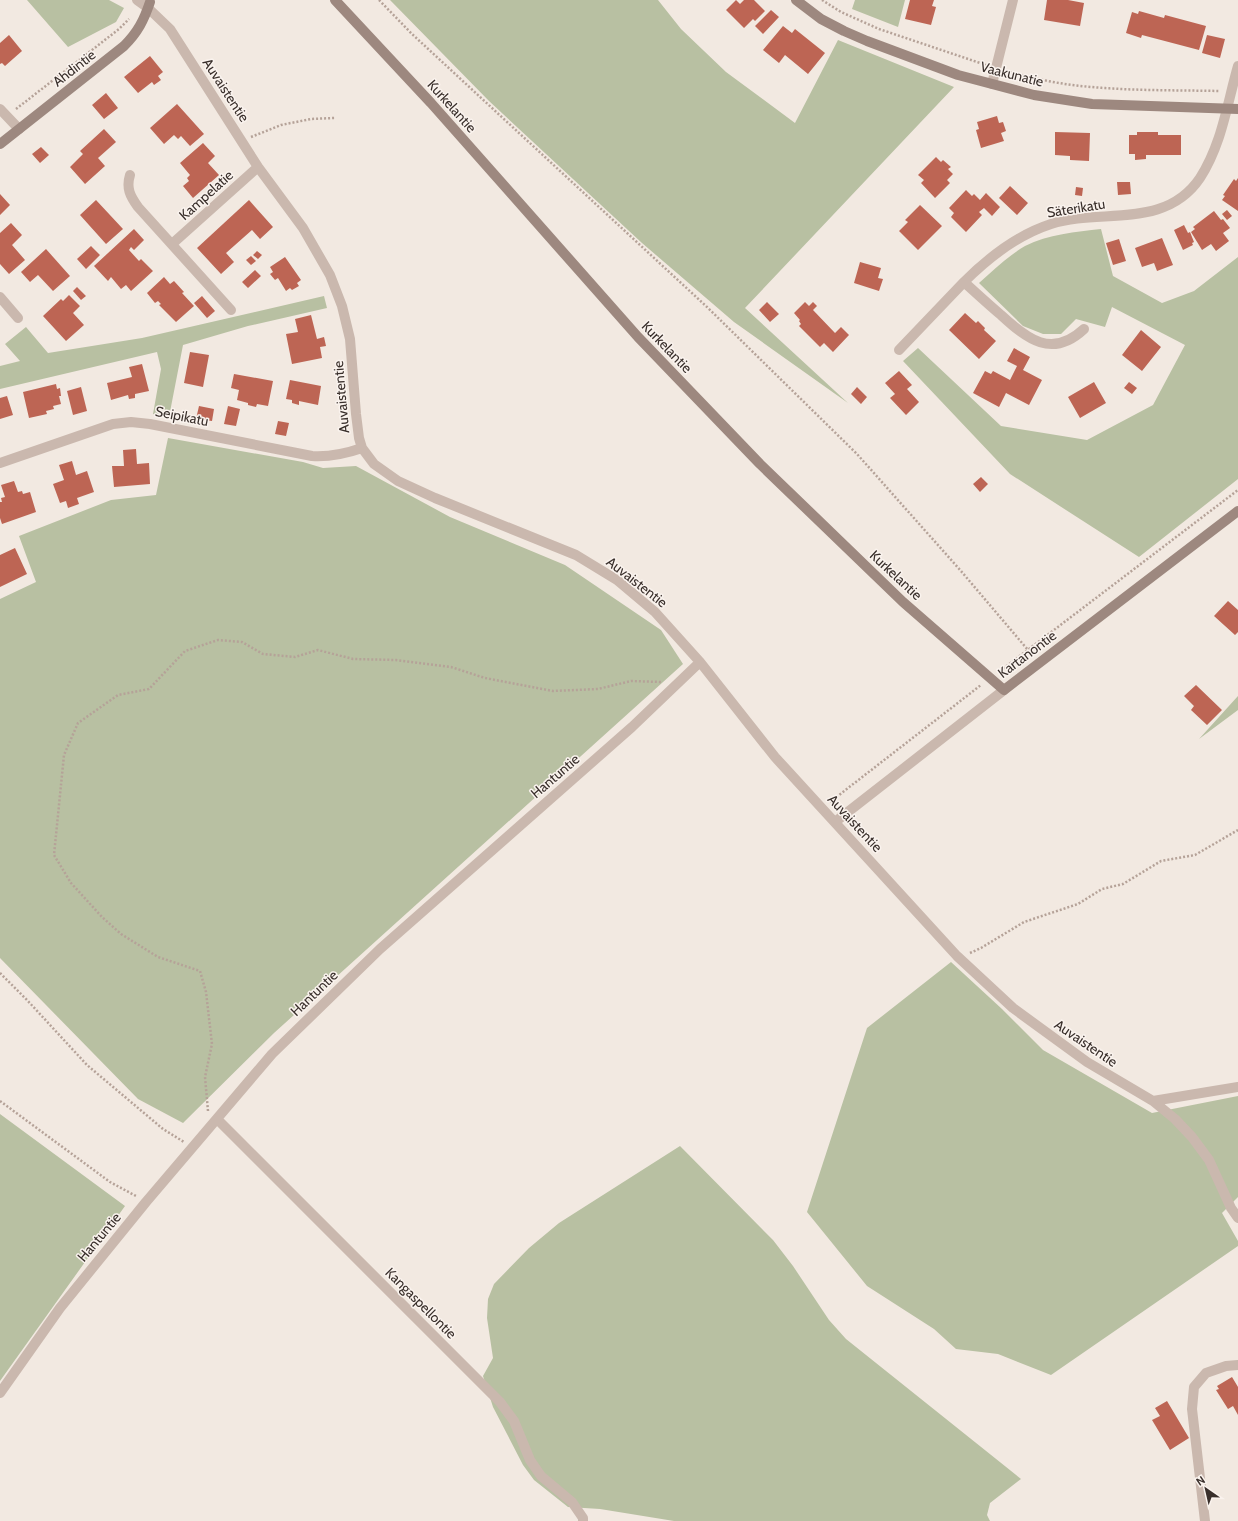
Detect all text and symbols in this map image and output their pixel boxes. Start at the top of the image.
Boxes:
street label: Ahdintie [49,46,99,90]
street label: Auvaistentie [199,55,253,125]
street label: Vaakunatie [979,57,1045,91]
street label: Kurkelantie [424,76,480,136]
street label: Kampelatie [175,166,237,224]
street label: Säterikatu [1046,195,1106,221]
street label: Kurkelantie [638,317,696,377]
street label: Auvaistentie [329,360,353,434]
street label: Seipikatu [154,402,210,430]
street label: Kurkelantie [866,546,926,604]
street label: Auvaistentie [603,553,671,611]
street label: Kartanontie [994,626,1060,682]
street label: Hantuntie [527,750,583,802]
street label: Auvaistentie [824,790,886,856]
street label: Hantuntie [287,966,341,1020]
street label: Auvaistentie [1051,1015,1121,1071]
street label: Hantuntie [73,1209,125,1265]
street label: Kangaspellontie [381,1263,461,1343]
north arrow [1186,1469,1226,1509]
text: N [1193,1473,1208,1489]

